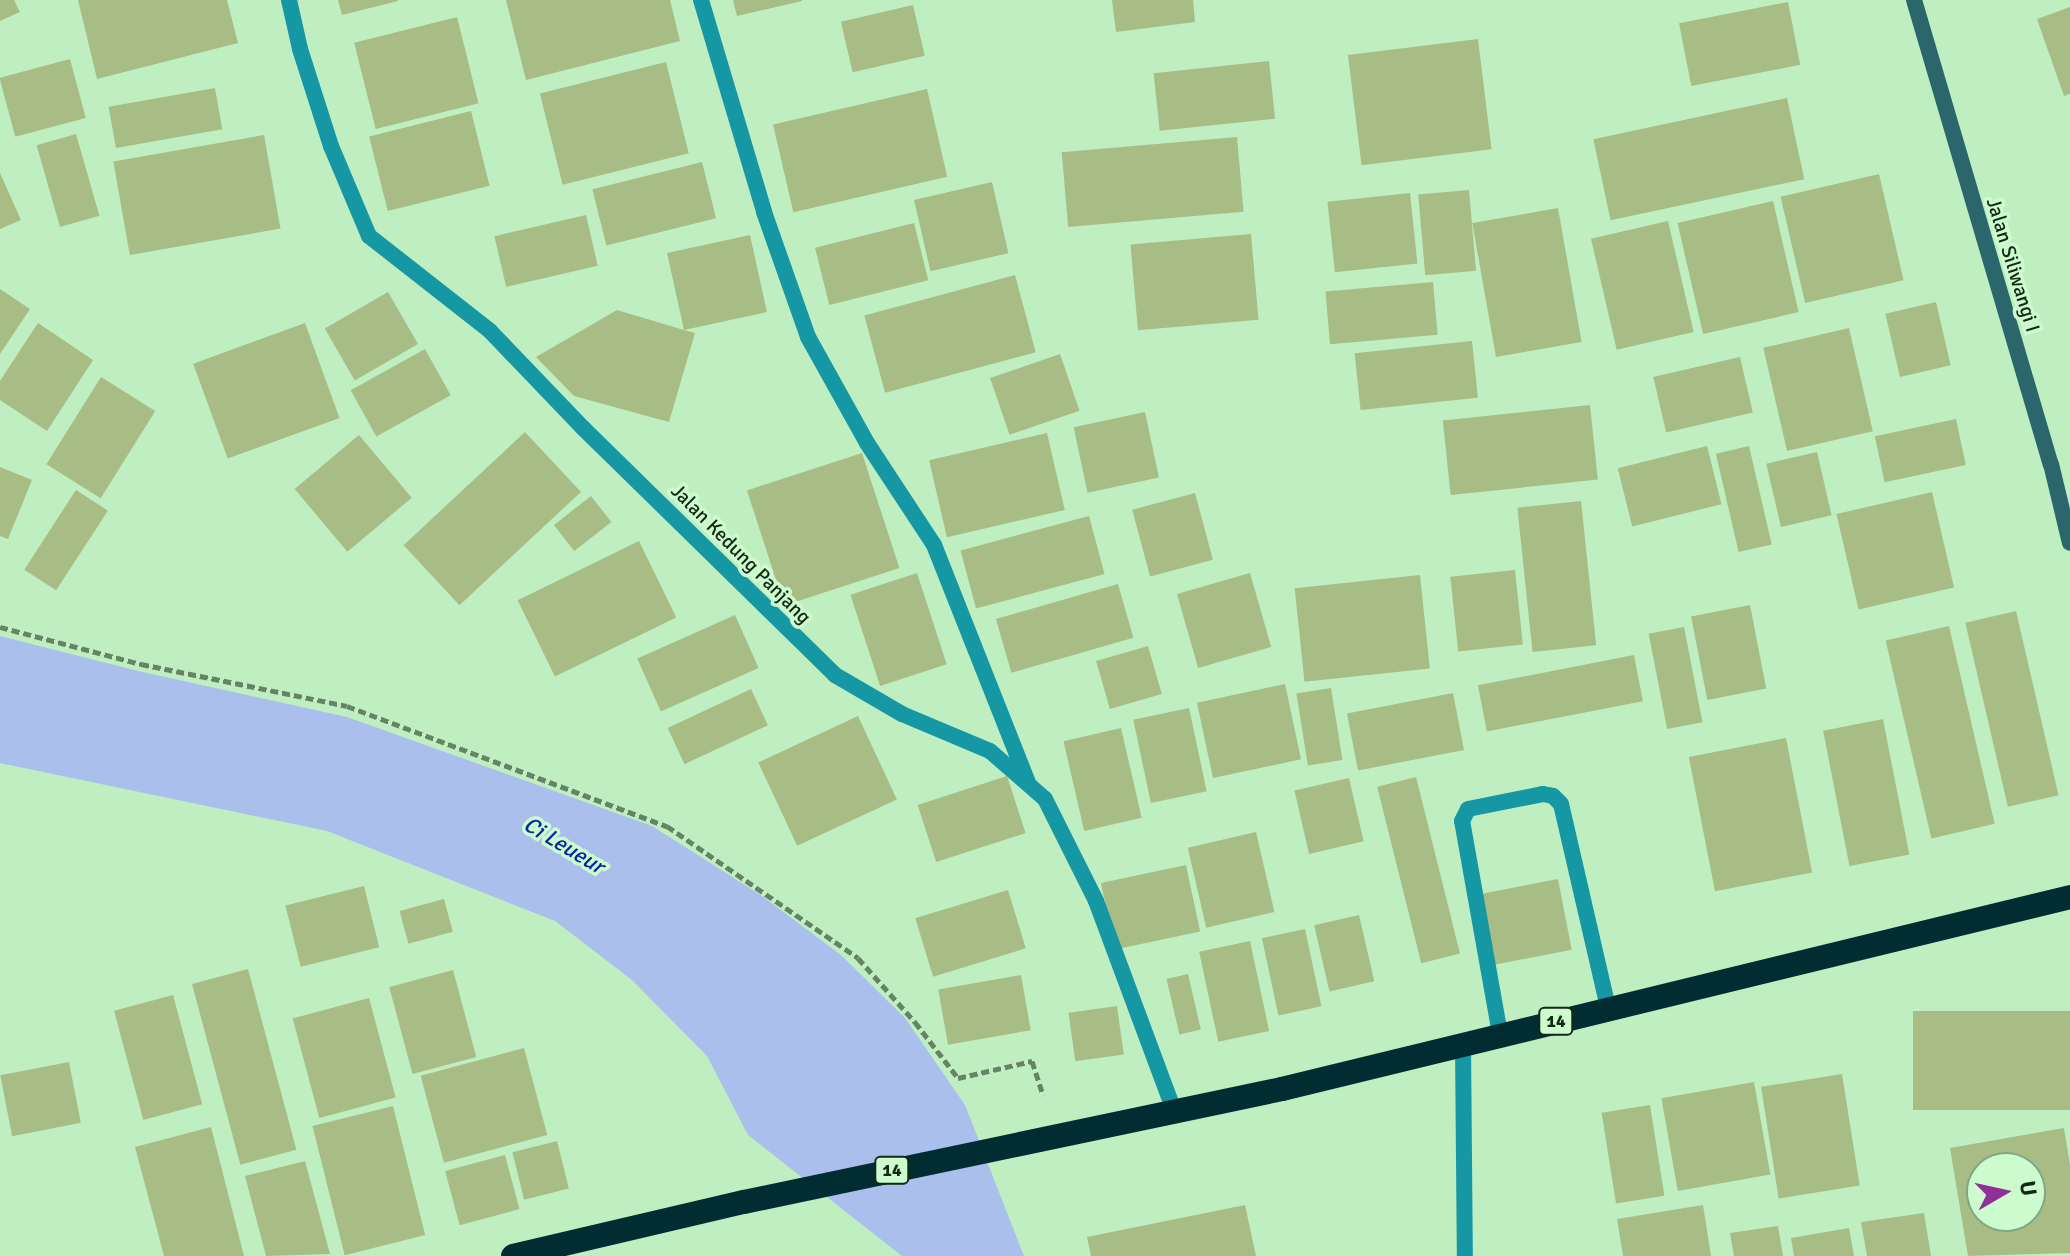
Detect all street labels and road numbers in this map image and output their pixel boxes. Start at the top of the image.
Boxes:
street label: Jalan Siliwangi I [1981,195,2045,335]
street label: Jalan Kedung Panjang [666,479,816,629]
road number: 14 [1538,1007,1574,1035]
road number: 14 [874,1156,910,1184]

